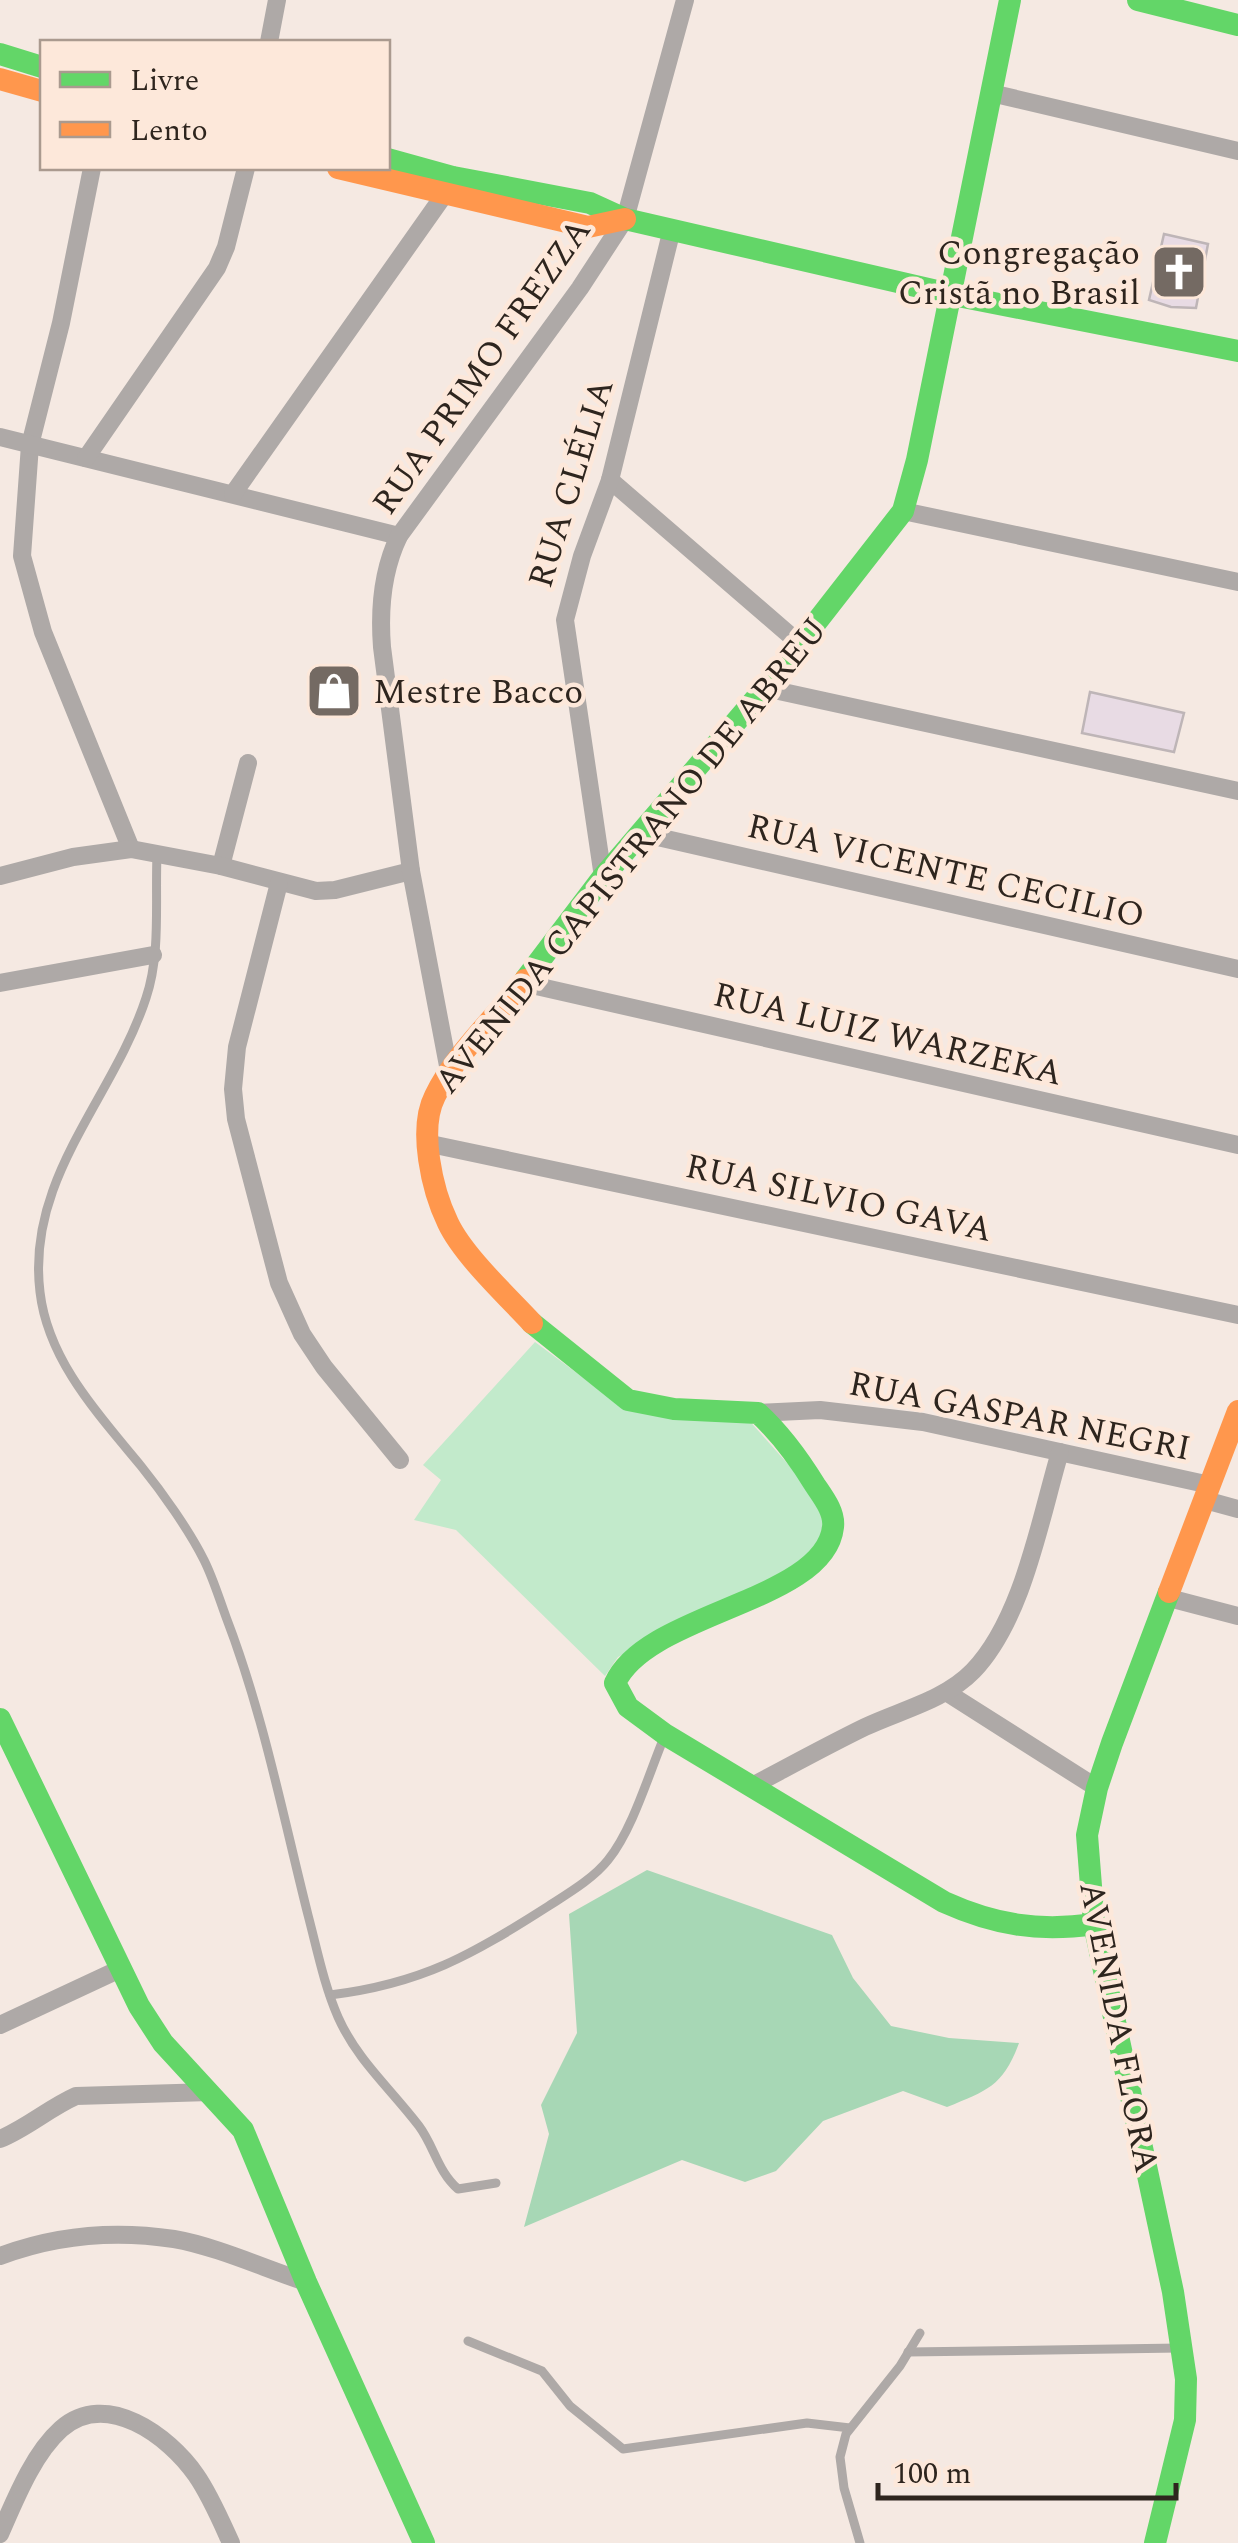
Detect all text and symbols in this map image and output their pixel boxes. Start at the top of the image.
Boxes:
legend [40,40,390,170]
text: Livre [130,58,199,104]
text: Lento [130,108,208,154]
street label: RUA PRIMO FREZZA [360,207,605,526]
place label: Congregação Cristã no Brasil [898,227,1140,320]
church icon: Congregação Cristã no Brasil [1149,242,1209,302]
street label: RUA CLÉLIA [515,372,628,594]
street label: AVENIDA CAPISTRANO DE ABREU [422,606,841,1106]
shop icon: Mestre Bacco [304,661,364,721]
place label: Mestre Bacco [373,666,583,719]
street label: RUA VICENTE CECILIO [742,800,1150,943]
street label: RUA LUIZ WARZEKA [708,969,1067,1100]
street label: RUA SILVIO GAVA [681,1140,997,1257]
street label: RUA GASPAR NEGRI [844,1357,1195,1476]
street label: AVENIDA FLORA [1064,1877,1173,2178]
scale bar [878,2438,1176,2500]
text: 100 m [893,2451,971,2497]

